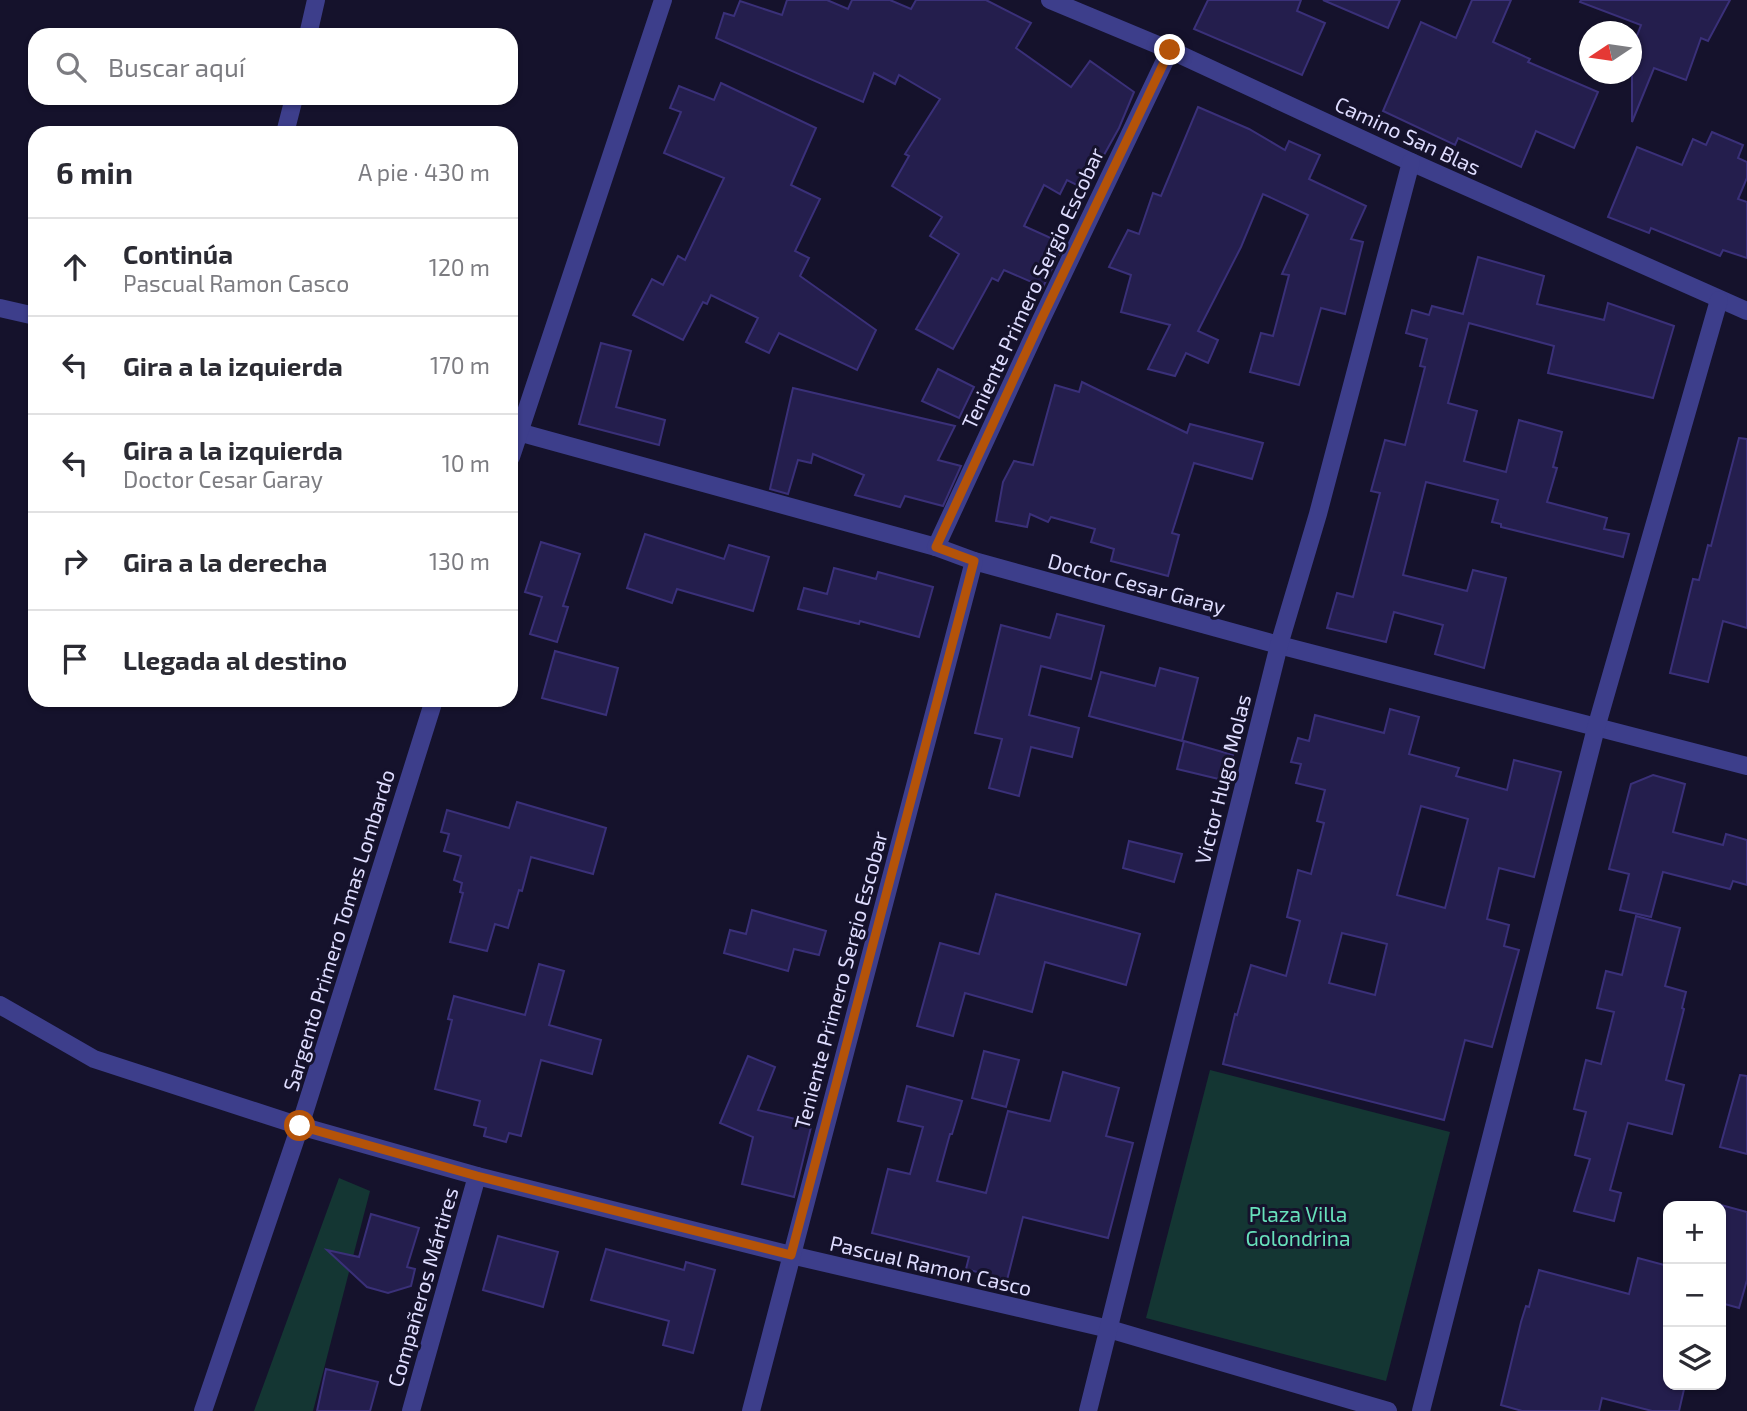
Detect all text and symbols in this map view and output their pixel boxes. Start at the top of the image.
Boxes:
north arrow [1579,21,1642,84]
search box [28,28,518,105]
route end [1154,34,1185,65]
icon: search [52,48,90,86]
text: Buscar aquí [108,51,245,82]
street label: Camino San Blas [1331,90,1485,180]
street label: Teniente Primero Sergio Escobar [956,143,1109,433]
text: 6 min [56,154,133,190]
text: A pie · 430 m [358,158,490,186]
text: Continúa [123,238,233,269]
icon: ahead [56,248,94,286]
text: 120 m [429,253,490,281]
text: Pascual Ramon Casco [123,269,349,297]
icon: left [56,346,94,384]
text: Gira a la izquierda [123,350,343,381]
text: 170 m [430,351,490,379]
text: Gira a la izquierda [123,434,343,465]
icon: left [56,444,94,482]
text: 10 m [442,449,490,477]
text: Doctor Cesar Garay [123,465,323,493]
icon: right [56,542,94,580]
text: Gira a la derecha [123,546,327,577]
text: 130 m [429,547,490,575]
street label: Doctor Cesar Garay [1046,547,1228,619]
icon: arrive [56,640,94,678]
text: Llegada al destino [123,644,347,675]
street label: Victor Hugo Molas [1189,692,1255,866]
street label: Sargento Primero Tomas Lombardo [277,766,399,1094]
street label: Teniente Primero Sergio Escobar [788,828,892,1132]
route start [284,1110,315,1141]
street label: Compañeros Mártires [382,1184,462,1390]
park label: Plaza Villa Golondrina [1246,1201,1350,1250]
map controls [1663,1201,1726,1390]
button: + [1663,1201,1726,1264]
street label: Pascual Ramon Casco [828,1230,1034,1300]
button: − [1663,1264,1726,1327]
button: layers [1663,1327,1726,1390]

